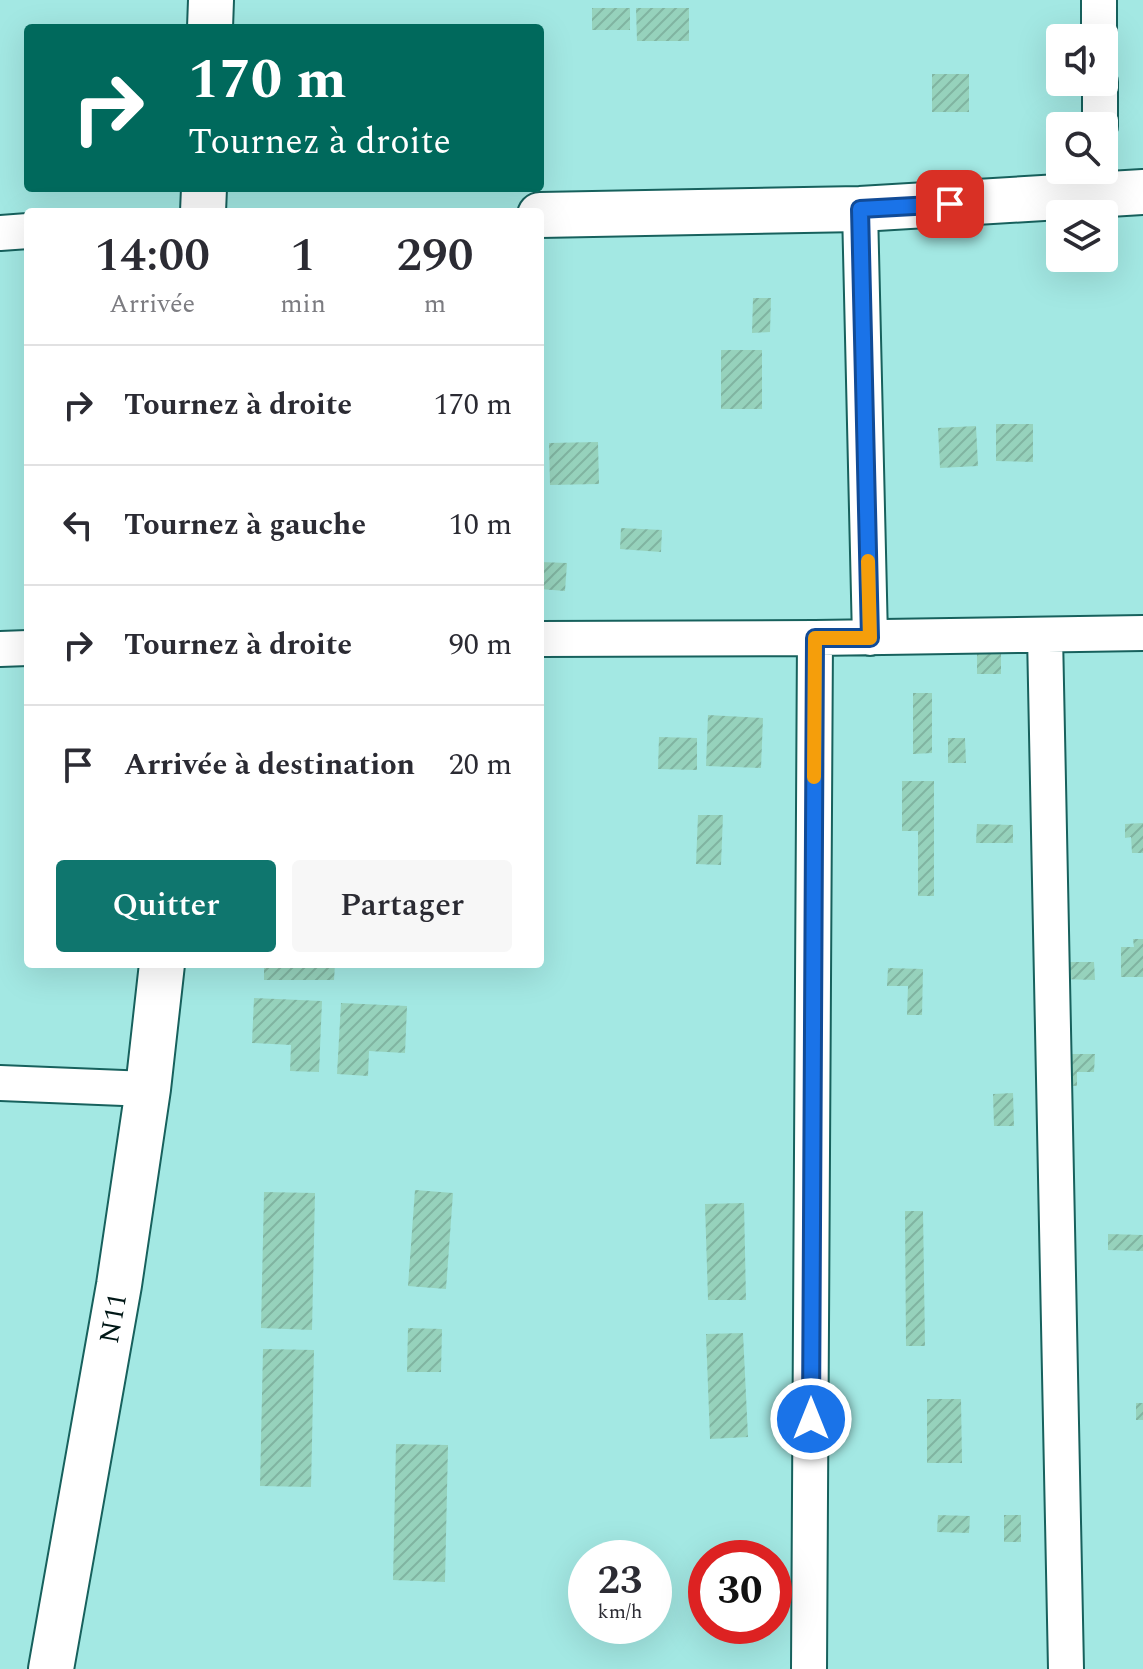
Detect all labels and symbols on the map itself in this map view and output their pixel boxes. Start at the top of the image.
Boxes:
pin [916,170,984,238]
street label: N11 [88,1290,139,1347]
position arrow [769,1377,853,1461]
speed limit sign: 30 [688,1540,792,1644]

